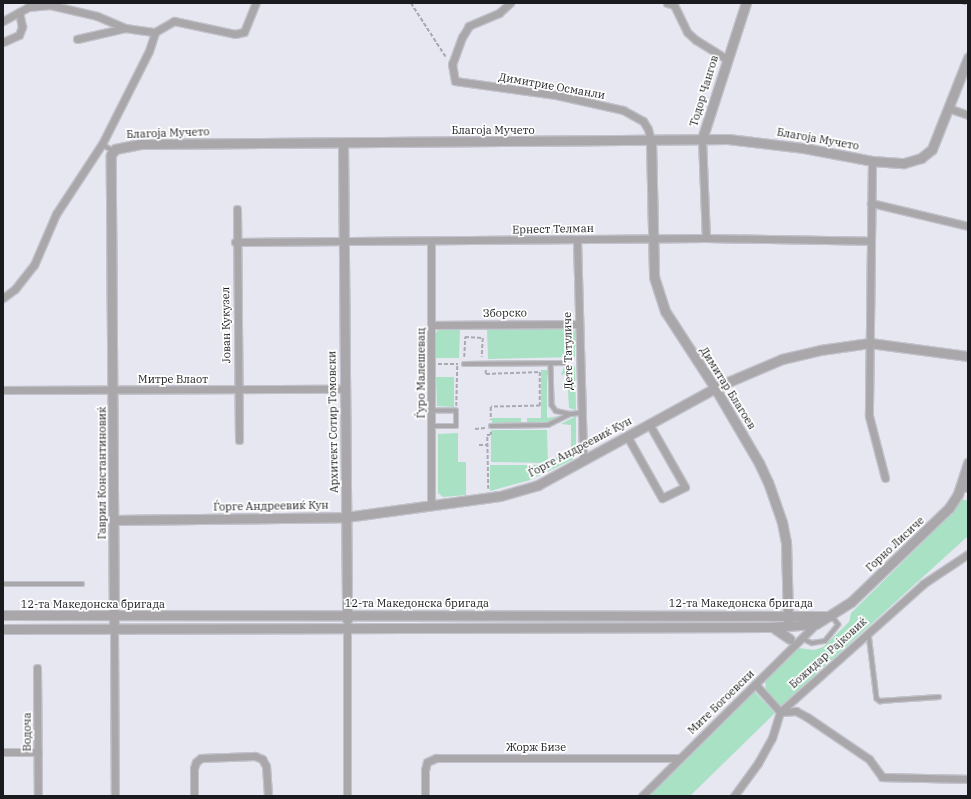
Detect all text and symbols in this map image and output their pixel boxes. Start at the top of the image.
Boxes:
street label: Тодор Чангов [687,54,721,128]
street label: Димитрие Османли [498,70,606,102]
street label: Благоја Мучето [451,123,535,137]
street label: Благоја Мучето [126,125,210,141]
street label: Благоја Мучето [776,125,860,153]
street label: Ернест Телман [512,222,594,236]
street label: Јован Кукузел [219,287,233,363]
street label: Зборско [483,306,527,320]
street label: Дете Татуличе [561,312,575,390]
street label: Ѓуро Малешевац [414,328,428,418]
street label: Димитар Благоев [697,344,759,432]
street label: Архитект Сотир Томовски [325,351,341,493]
street label: Митре Влаот [138,372,208,386]
street label: Гаврил Константиновиќ [95,407,109,539]
street label: Ѓорге Андреевиќ Кун [526,414,634,480]
street label: Ѓорге Андреевиќ Кун [213,498,329,514]
street label: Горно Лисиче [863,514,927,574]
street label: 12-та Македонска бригада [345,596,489,610]
street label: 12-та Македонска бригада [669,596,813,610]
street label: 12-та Македонска бригада [21,597,165,611]
street label: Божидар Рајковиќ [787,615,869,691]
street label: Мите Богоевски [685,667,757,737]
street label: Водоча [20,713,34,751]
street label: Жорж Бизе [506,740,566,754]

